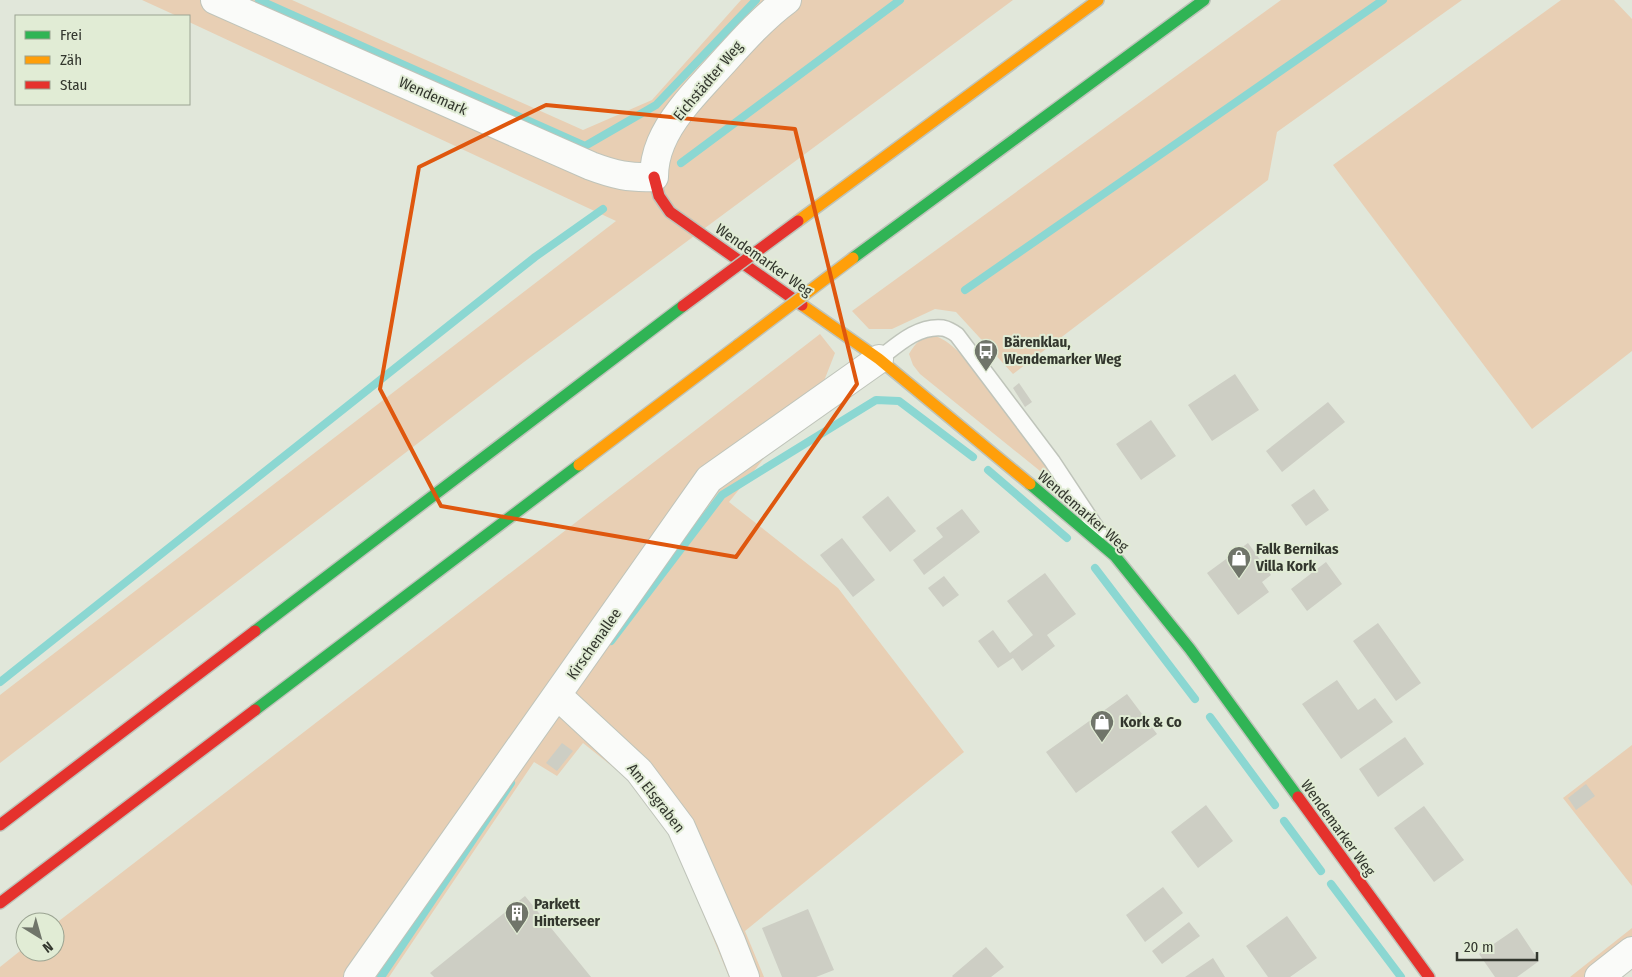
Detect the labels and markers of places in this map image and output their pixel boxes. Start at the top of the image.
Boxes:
place label: Bärenklau, Wendemarker Weg [1004,333,1122,368]
bus stop icon: Bärenklau, Wendemarker Weg [973,338,999,372]
place label: Falk Bernikas Villa Kork [1255,540,1339,575]
shop icon: Falk Bernikas Villa Kork [1226,545,1252,579]
shop icon: Kork & Co [1089,709,1115,743]
place label: Kork & Co [1120,713,1182,731]
place label: Parkett Hinterseer [534,895,601,930]
building icon: Parkett Hinterseer [504,900,530,934]

